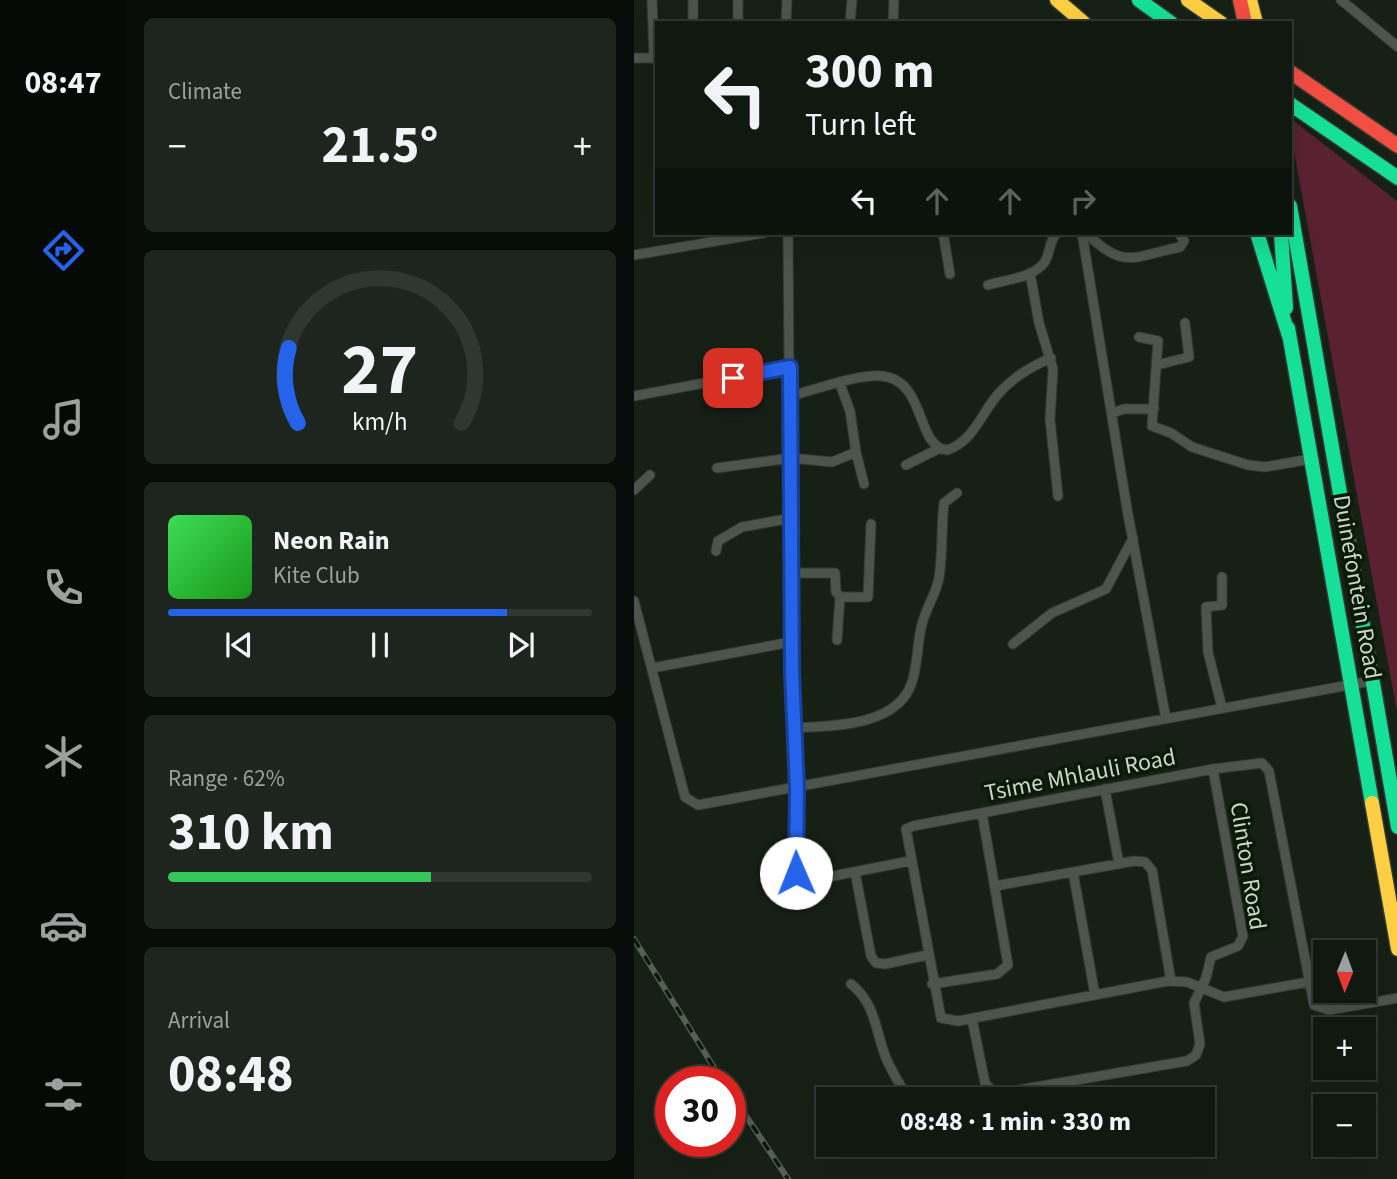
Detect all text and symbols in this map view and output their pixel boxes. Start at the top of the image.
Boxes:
text: 300 m [805,37,934,107]
icon: left [690,49,781,140]
text: 08:47 [24,60,102,106]
text: Climate [168,75,242,108]
text: Turn left [805,102,916,148]
text: 21.5° [322,109,438,183]
text: − [168,120,187,174]
text: + [573,120,592,174]
icon: left [845,182,883,220]
icon: ahead [918,182,956,220]
icon: ahead [991,182,1029,220]
icon: right [1064,182,1102,220]
icon: directions [39,226,88,275]
text: 27 [342,319,418,423]
pin [703,348,763,408]
icon: arrive [714,359,752,397]
icon: music [39,395,88,444]
text: km/h [352,404,408,440]
street label: Duinefontein Road [1324,492,1390,682]
text: Neon Rain [273,522,390,559]
text: Kite Club [273,559,360,592]
icon: phone [39,563,88,612]
icon: previous [220,626,258,664]
icon: pause [361,626,399,664]
icon: next [502,626,540,664]
icon: climate [39,732,88,781]
street label: Tsime Mhlauli Road [981,739,1179,811]
text: Range · 62% [168,762,285,795]
text: 310 km [168,796,334,870]
street label: Clinton Road [1221,800,1275,932]
position arrow [759,836,833,910]
icon: car [39,901,88,950]
north arrow [1313,940,1376,1003]
map controls [1313,940,1376,1157]
text: Arrival [168,1004,230,1037]
button: + [1313,1017,1376,1080]
text: 08:48 [168,1038,293,1112]
speed limit sign: 30 [655,1066,746,1157]
icon: filters [39,1070,88,1119]
button: − [1313,1094,1376,1157]
text: 08:48 · 1 min · 330 m [900,1103,1131,1140]

